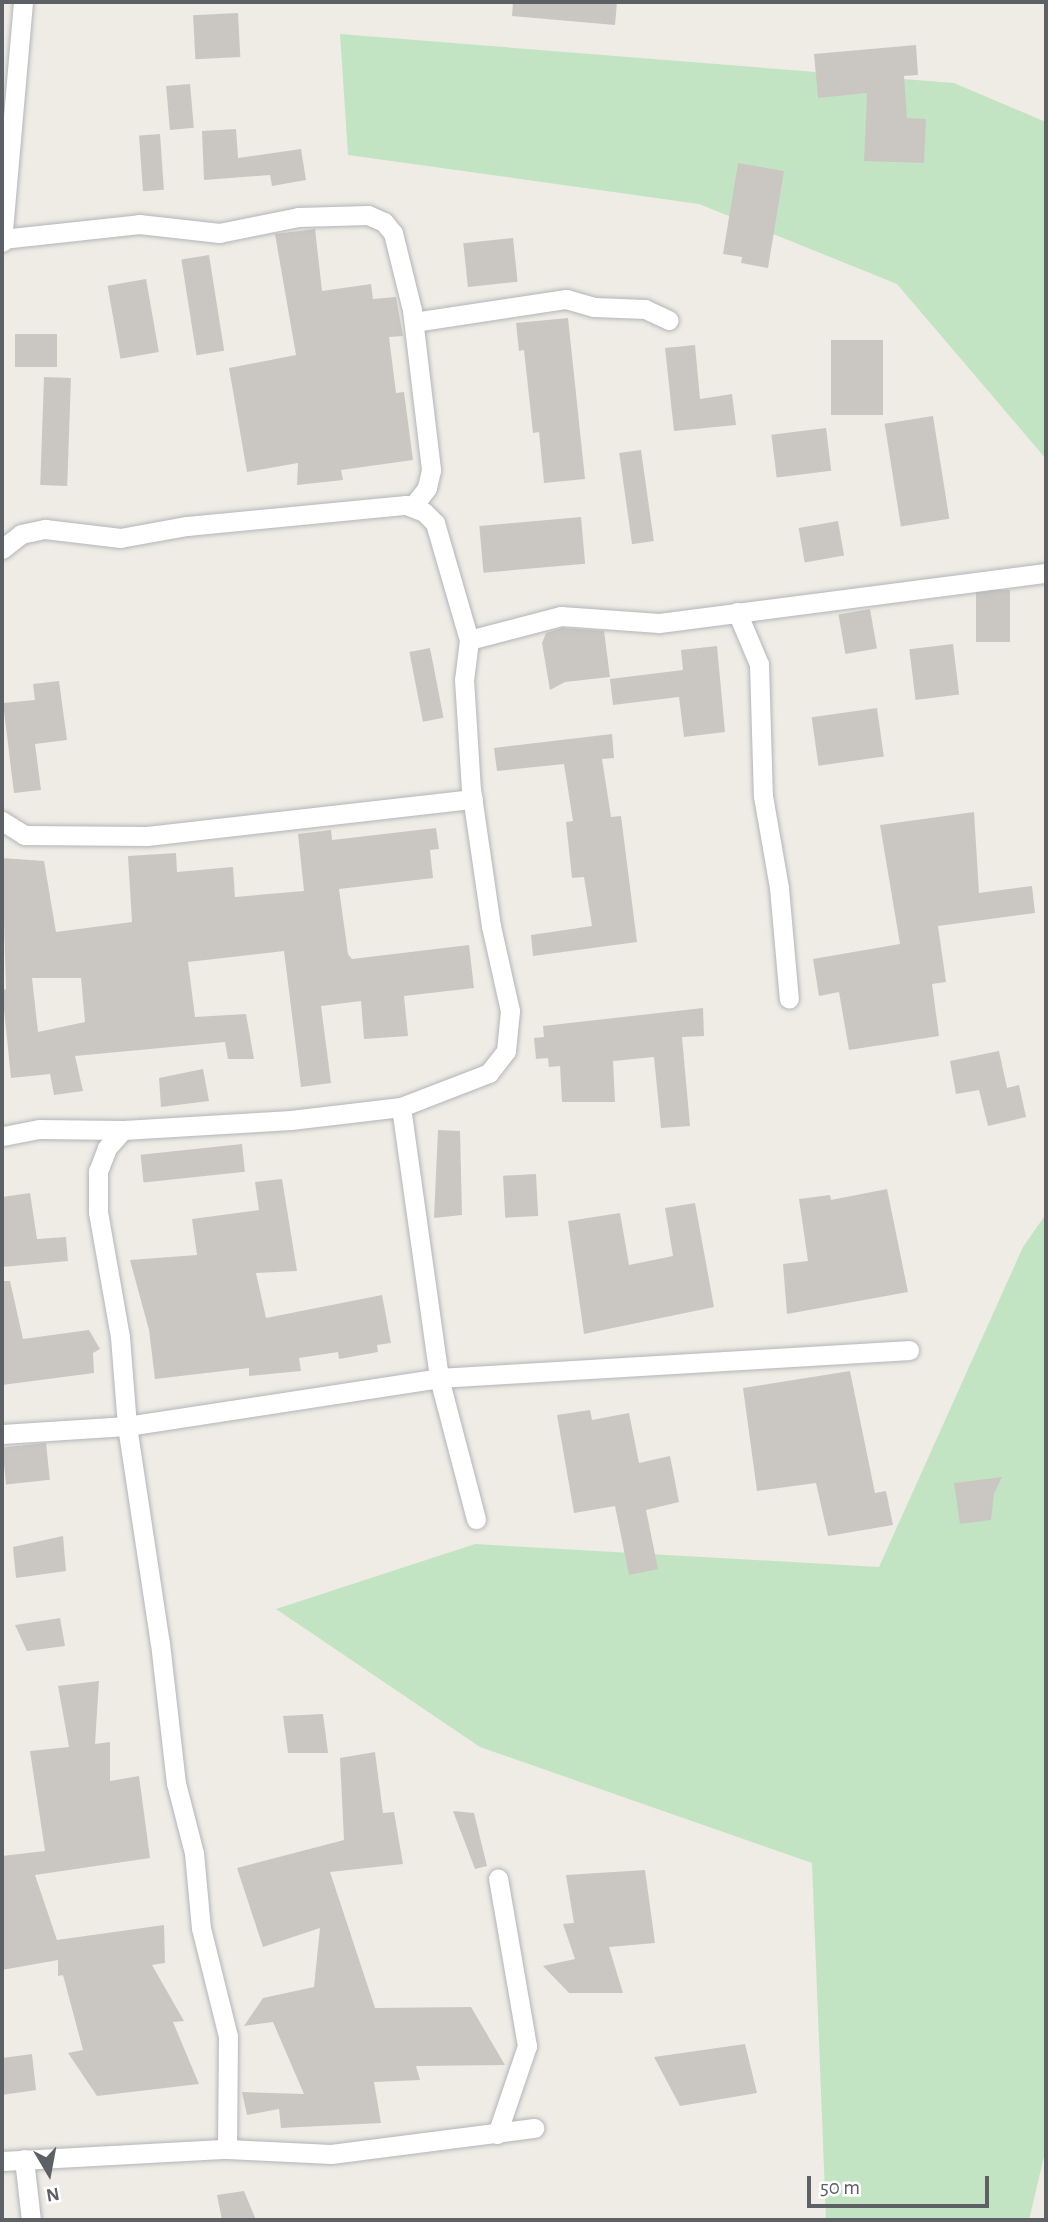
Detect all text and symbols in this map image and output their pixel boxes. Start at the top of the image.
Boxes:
north arrow [14,2138,84,2208]
scale bar [810,2162,992,2206]
text: 50 m [820,2177,860,2198]
text: N [45,2184,61,2205]

